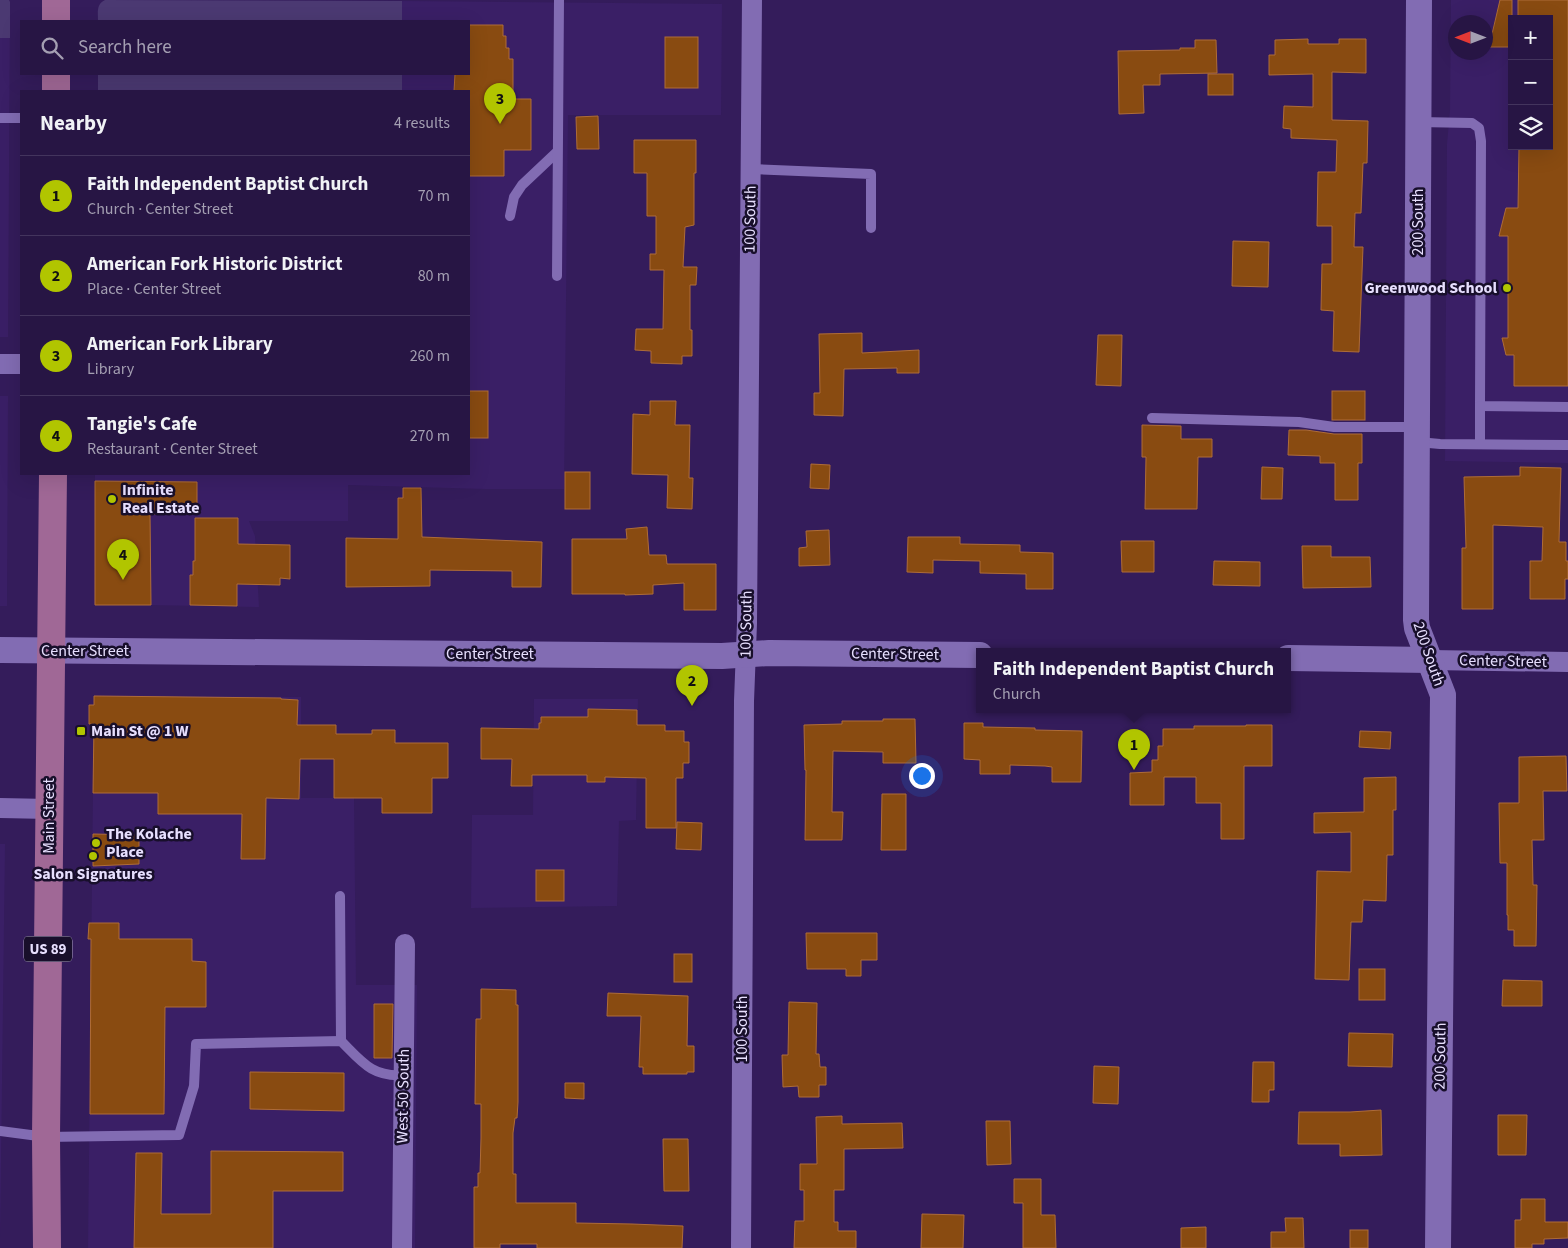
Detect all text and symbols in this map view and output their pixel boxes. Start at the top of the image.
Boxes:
north arrow [1448,15,1493,60]
map controls [1508,15,1553,150]
button: + [1508,15,1553,60]
search box [20,20,470,75]
icon: search [38,34,66,62]
text: Search here [78,34,172,61]
button: − [1508,60,1553,105]
pin: 3 [484,83,516,124]
button: layers [1508,105,1553,150]
text: Nearby [40,108,107,138]
text: 4 results [394,112,450,134]
text: Faith Independent Baptist Church [87,171,368,198]
text: 1 [52,185,60,207]
text: 70 m [418,185,450,207]
street label: 100 South [738,185,762,253]
street label: 200 South [1407,188,1429,256]
text: Church · Center Street [87,198,233,220]
text: American Fork Historic District [87,251,343,278]
text: 2 [52,265,60,287]
text: 80 m [418,265,450,287]
place label: Greenwood School [1365,277,1497,299]
text: Place · Center Street [87,278,221,300]
marker: Greenwood School [1501,282,1513,294]
text: American Fork Library [87,331,273,358]
text: 3 [52,345,60,367]
text: 260 m [410,345,450,367]
text: Library [87,358,134,380]
text: Tangie's Cafe [87,411,197,438]
text: 4 [52,425,60,447]
text: 270 m [410,425,450,447]
text: Restaurant · Center Street [87,438,258,460]
place label: Infinite Real Estate [122,479,200,519]
marker: Infinite Real Estate [106,493,118,505]
pin: 4 [107,539,139,580]
street label: 100 South [734,590,758,658]
street label: 200 South [1408,619,1450,689]
street label: Center Street [41,640,129,662]
street label: Center Street [851,642,940,666]
street label: Center Street [446,643,534,665]
popup [976,648,1291,713]
street label: Center Street [1459,649,1548,673]
text: Faith Independent Baptist Church [993,656,1274,683]
pin: 2 [676,665,708,706]
text: Church [993,683,1041,705]
place label: Main St @ 1 W [91,720,188,742]
marker: Main St @ 1 W [75,725,87,737]
pin: 1 [1118,729,1150,770]
your location [909,763,935,789]
street label: Main Street [38,778,60,854]
place label: The Kolache Place [106,823,192,863]
marker: The Kolache Place [90,837,102,849]
marker: Salon Signatures [87,850,99,862]
place label: Salon Signatures [33,863,153,885]
road number: US 89 [24,936,72,962]
street label: 100 South [731,995,753,1063]
street label: 200 South [1428,1022,1452,1090]
street label: West 50 South [391,1048,415,1144]

